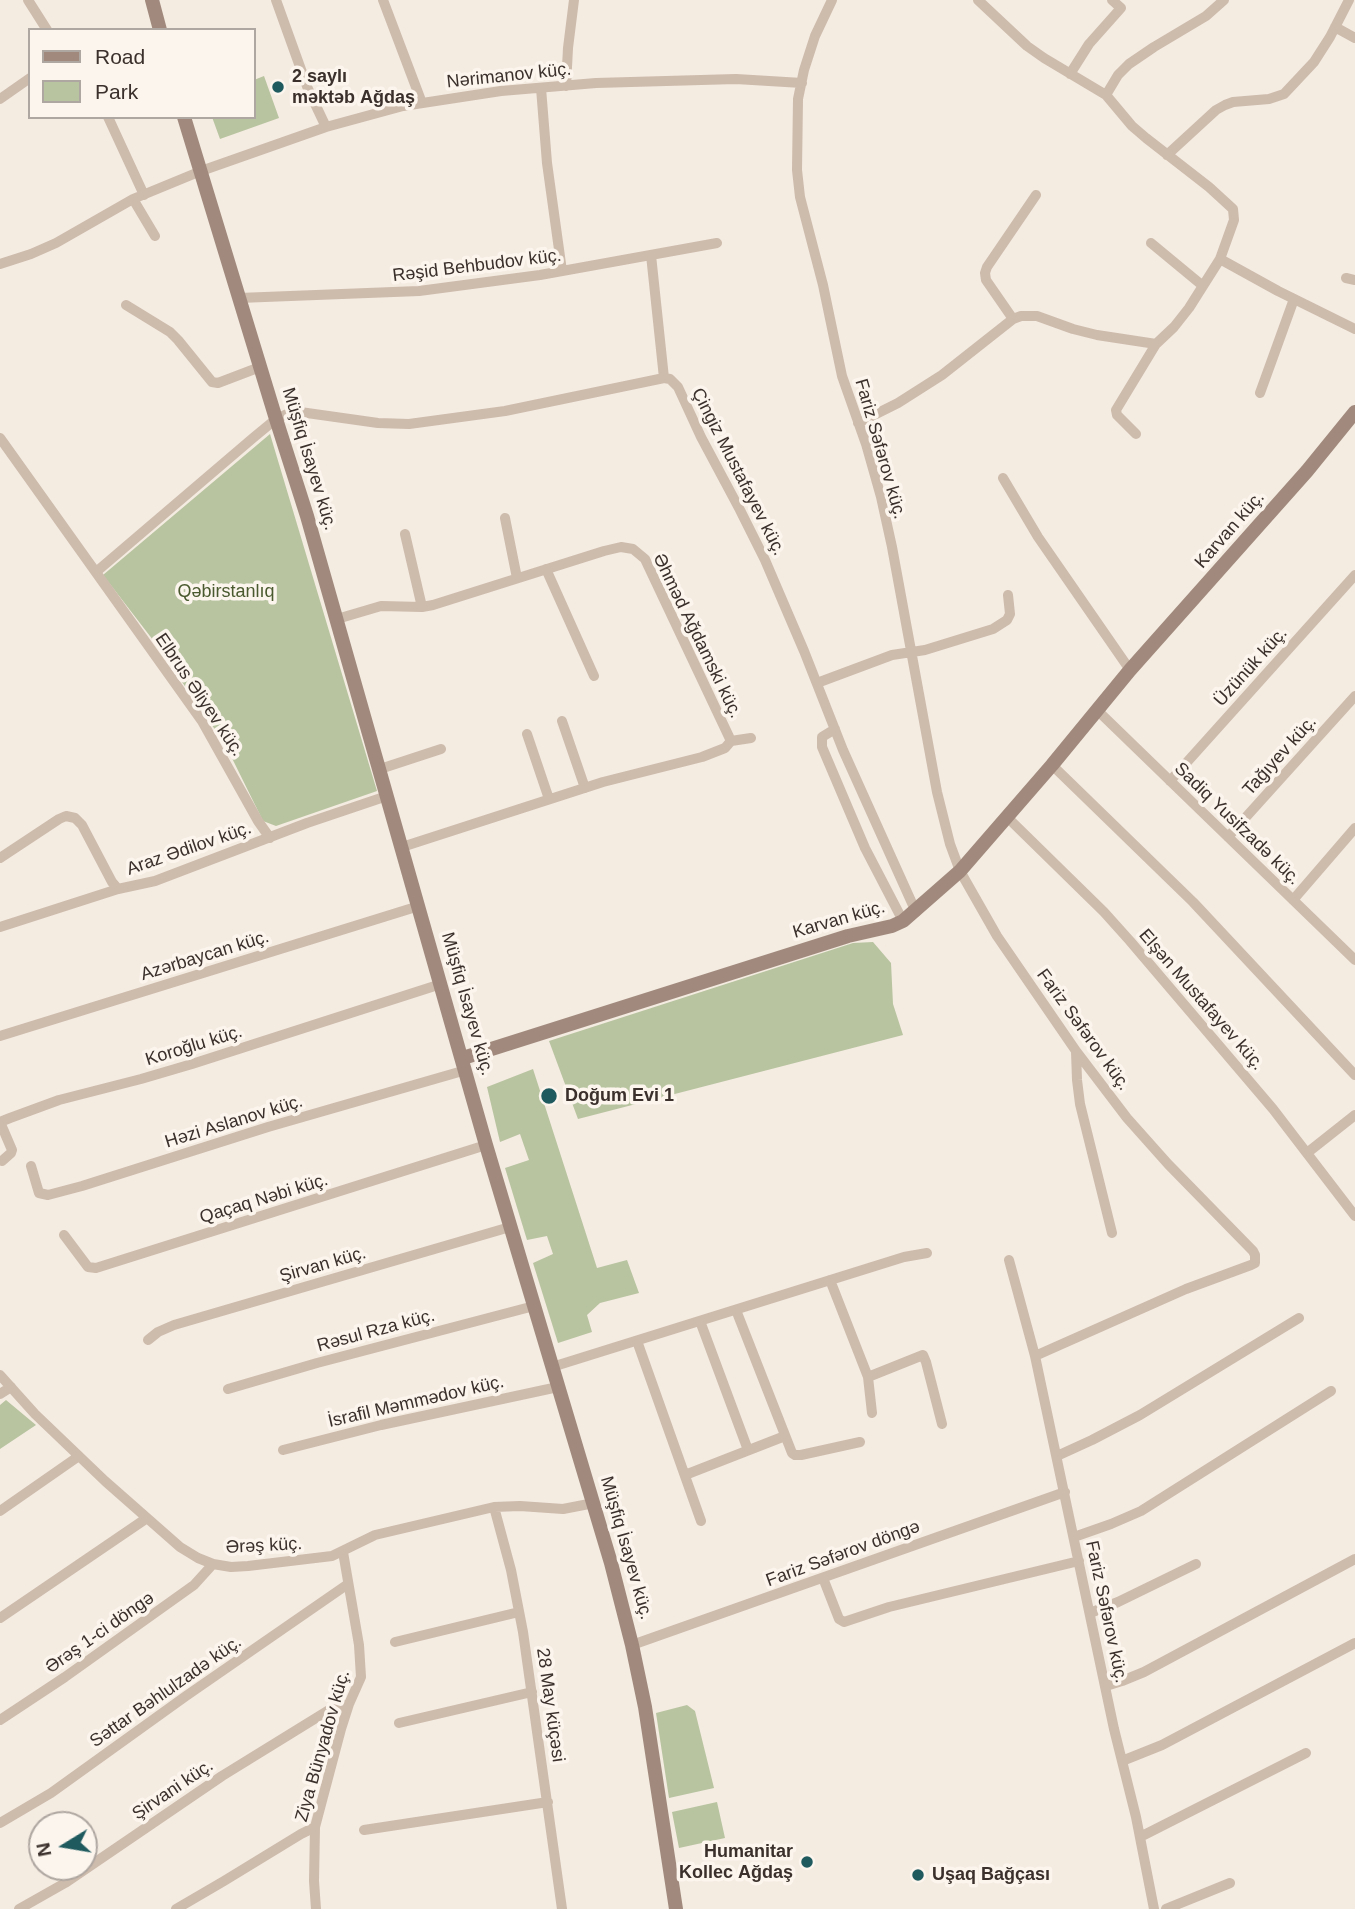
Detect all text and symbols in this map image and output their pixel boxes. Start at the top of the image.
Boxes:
legend [28,28,256,119]
text: Road [95,45,145,68]
street label: Nərimanov küç. [446,59,572,93]
place label: 2 saylı məktəb Ağdaş [292,66,415,108]
marker: 2 saylı məktəb Ağdaş [270,79,286,95]
text: Park [95,80,138,103]
street label: Rəşid Behbudov küç. [391,245,563,287]
street label: Fariz Səfərov küç. [850,376,910,522]
street label: Müşfiq İsayev küç. [277,385,341,533]
street label: Çingiz Mustafayev küç. [686,385,790,559]
street label: Karvan küç. [1191,487,1269,573]
street label: Əhməd Ağdamski küç. [648,550,746,722]
park label: Qəbirstanlıq [177,581,275,603]
street label: Üzünük küç. [1210,623,1292,711]
street label: Elbrus Əliyev küç. [150,629,248,761]
street label: Tağıyev küç. [1239,712,1321,800]
street label: Sadiq Yusifzadə küç. [1169,758,1305,890]
street label: Araz Ədilov küç. [124,818,254,880]
street label: Karvan küç. [790,897,888,943]
street label: Elşən Mustafayev küç. [1134,925,1268,1075]
street label: Azərbaycan küç. [138,926,272,986]
street label: Müşfiq İsayev küç. [436,930,498,1078]
street label: Fariz Səfərov küç. [1032,965,1134,1095]
street label: Koroğlu küç. [143,1021,245,1071]
place label: Doğum Evi 1 [565,1085,674,1107]
marker: Doğum Evi 1 [539,1086,559,1106]
street label: Həzi Aslanov küç. [162,1091,306,1153]
street label: Qaçaq Nəbi küç. [197,1169,331,1229]
street label: Şirvan küç. [277,1242,369,1288]
street label: Rəsul Rza küç. [315,1305,437,1357]
street label: İsrafil Məmmədov küç. [326,1371,506,1433]
street label: Müşfiq İsayev küç. [595,1474,657,1622]
street label: Fariz Səfərov döngə [763,1516,923,1592]
street label: Ərəş küç. [225,1533,303,1559]
street label: Fariz Səfərov küç. [1080,1539,1132,1685]
street label: Ərəş 1-ci döngə [42,1588,158,1678]
street label: Səttar Bəhlulzadə küç. [86,1632,246,1752]
street label: 28 May küçəsi [531,1647,569,1763]
street label: Ziya Bünyadov küç. [291,1668,355,1824]
street label: Şirvani küç. [128,1755,218,1825]
north arrow [28,1811,98,1881]
text: N [32,1841,55,1858]
place label: Humanitar Kollec Ağdaş [679,1841,793,1884]
marker: Humanitar Kollec Ağdaş [799,1854,815,1870]
place label: Uşaq Bağçası [932,1864,1050,1886]
marker: Uşaq Bağçası [910,1867,926,1883]

